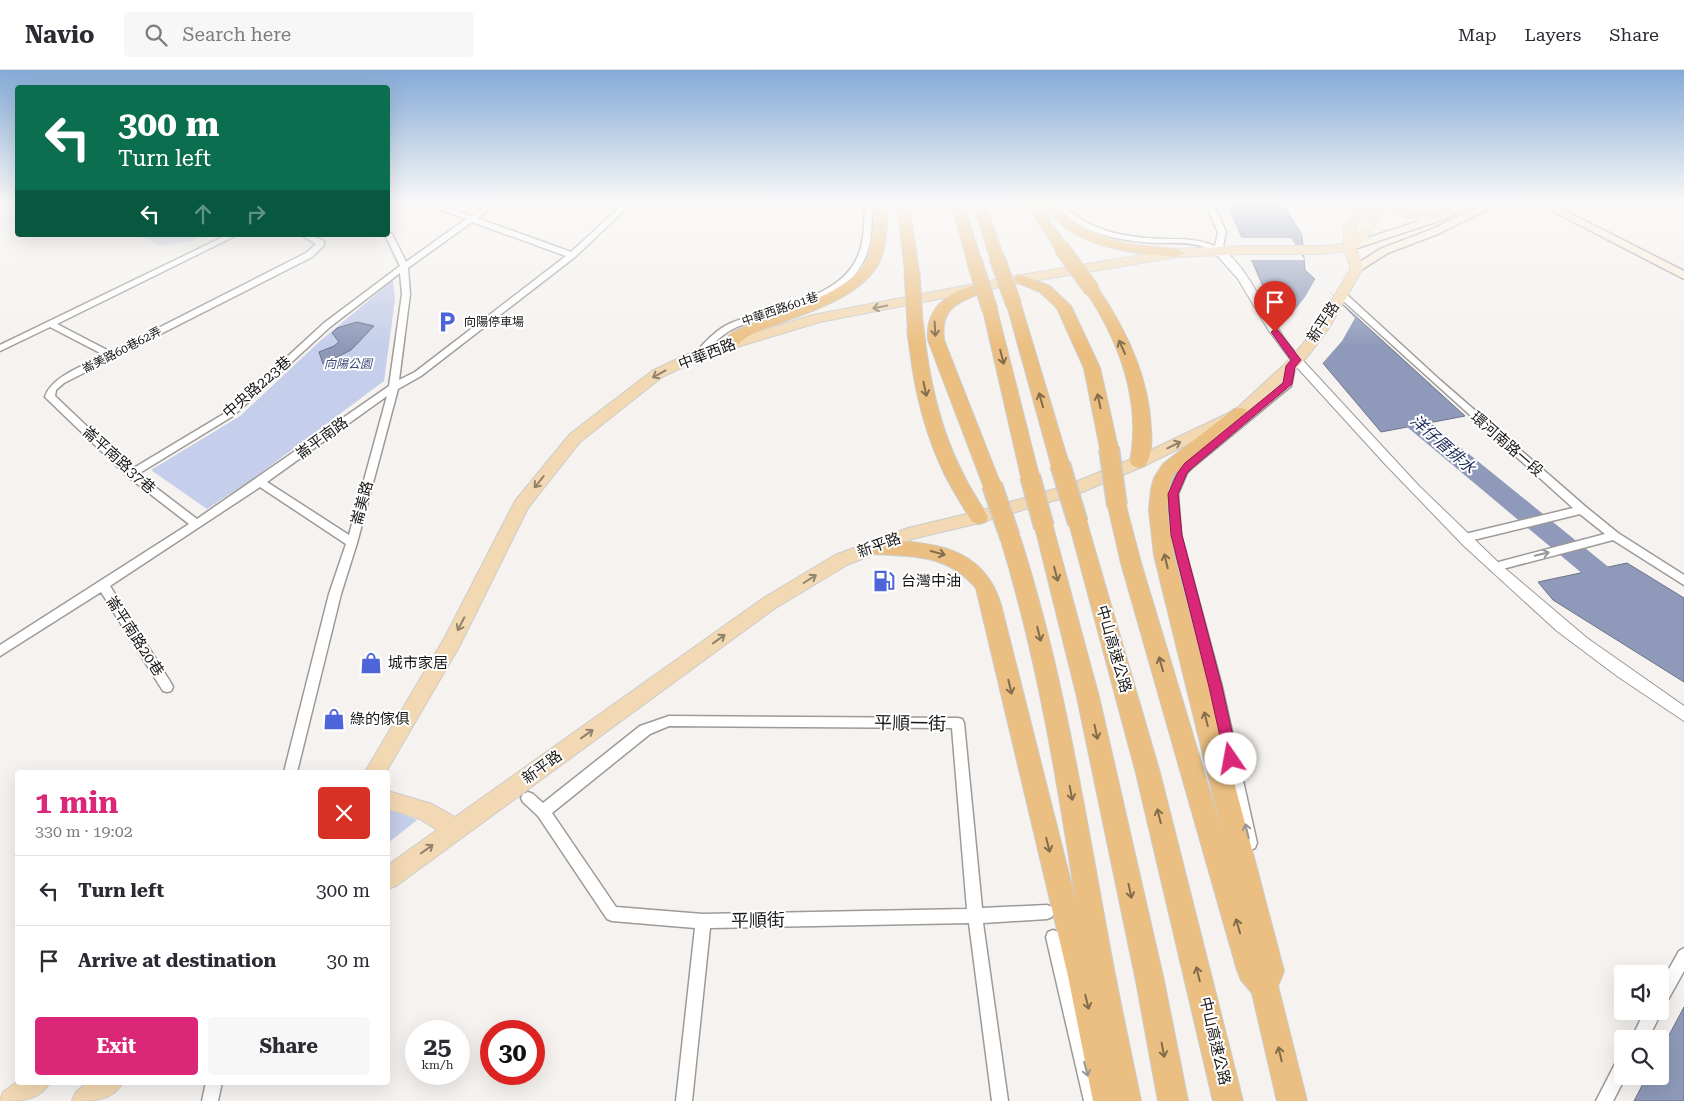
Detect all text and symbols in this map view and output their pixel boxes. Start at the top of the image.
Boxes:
search box [124,12,474,57]
text: Navio [25,21,94,49]
icon: search [142,21,170,49]
text: Search here [182,23,291,46]
text: Map [1458,24,1497,45]
text: Layers [1525,24,1581,45]
text: Share [1609,24,1659,45]
text: 300 m [118,104,219,145]
icon: left [35,105,100,170]
text: Turn left [118,146,211,171]
icon: left [136,200,164,228]
icon: ahead [189,200,217,228]
icon: right [242,200,270,228]
pin [1254,281,1296,332]
icon: arrive [1261,288,1289,316]
street label: 中華西路601巷 [740,289,820,329]
street label: 新平路 [1303,298,1343,346]
one-way arrow [873,302,889,312]
parking icon: 向陽停車場 [434,309,460,335]
place label: 向陽停車場 [464,315,524,329]
one-way arrow [931,321,940,337]
street label: 崙美路60巷62弄 [80,324,164,376]
street label: 中華西路 [676,335,738,373]
one-way arrow [1117,340,1127,355]
one-way arrow [998,349,1007,365]
street label: 中央路223巷 [219,352,295,422]
park label: 向陽公園 [324,357,374,371]
one-way arrow [652,370,666,380]
one-way arrow [920,380,930,396]
one-way arrow [1036,392,1046,408]
one-way arrow [1094,393,1103,409]
street label: 環河南路一段 [1467,408,1547,480]
water label: 洋仔厝排水 [1407,411,1480,478]
street label: 崙平南路 [292,413,352,463]
street label: 崙平南路37巷 [79,423,159,497]
one-way arrow [1166,440,1181,449]
one-way arrow [534,476,545,489]
street label: 崙美路 [347,479,377,527]
street label: 新平路 [855,529,903,561]
one-way arrow [930,549,946,558]
one-way arrow [1534,549,1550,559]
one-way arrow [1161,553,1170,569]
one-way arrow [1052,566,1061,582]
fuel station icon: 台灣中油 [871,568,897,594]
place label: 台灣中油 [901,572,961,590]
one-way arrow [802,573,816,583]
street label: 崙平南路20巷 [102,593,168,679]
street label: 中山高速公路 [1093,603,1135,695]
one-way arrow [456,617,466,632]
one-way arrow [1035,626,1044,642]
one-way arrow [712,634,726,644]
shop icon: 城市家居 [358,650,384,676]
place label: 城市家居 [388,654,448,672]
one-way arrow [1155,656,1165,672]
one-way arrow [1006,678,1015,694]
shop icon: 綠的傢俱 [321,706,347,732]
place label: 綠的傢俱 [350,710,410,728]
one-way arrow [1201,711,1210,727]
street label: 平順一街 [874,712,946,734]
one-way arrow [1092,724,1101,740]
one-way arrow [580,729,594,739]
position arrow [1204,732,1256,784]
street label: 新平路 [519,746,565,788]
text: 1 min [35,785,118,820]
one-way arrow [1067,785,1077,801]
button: close [318,787,370,839]
one-way arrow [1154,809,1163,825]
text: 330 m · 19:02 [35,822,133,841]
one-way arrow [1242,823,1251,839]
one-way arrow [1044,836,1053,852]
one-way arrow [420,844,434,854]
icon: left [35,877,63,905]
text: Turn left [78,879,164,902]
text: 300 m [316,879,370,902]
one-way arrow [1126,882,1136,898]
street label: 平順街 [731,909,785,931]
one-way arrow [1232,919,1242,935]
icon: arrive [35,947,63,975]
text: Arrive at destination [78,949,276,972]
text: 30 m [327,949,370,972]
map controls [1614,965,1669,1085]
button: sound [1614,965,1669,1020]
one-way arrow [1193,966,1203,982]
one-way arrow [1083,994,1092,1010]
street label: 中山高速公路 [1196,995,1234,1087]
button: Exit [35,1017,198,1075]
button: Share [208,1017,370,1075]
speed limit sign: 30 [480,1020,545,1085]
button: search [1614,1030,1669,1085]
text: 25 [423,1032,452,1061]
one-way arrow [1159,1041,1169,1057]
one-way arrow [1275,1046,1284,1062]
text: km/h [421,1058,454,1072]
one-way arrow [1082,1060,1091,1076]

